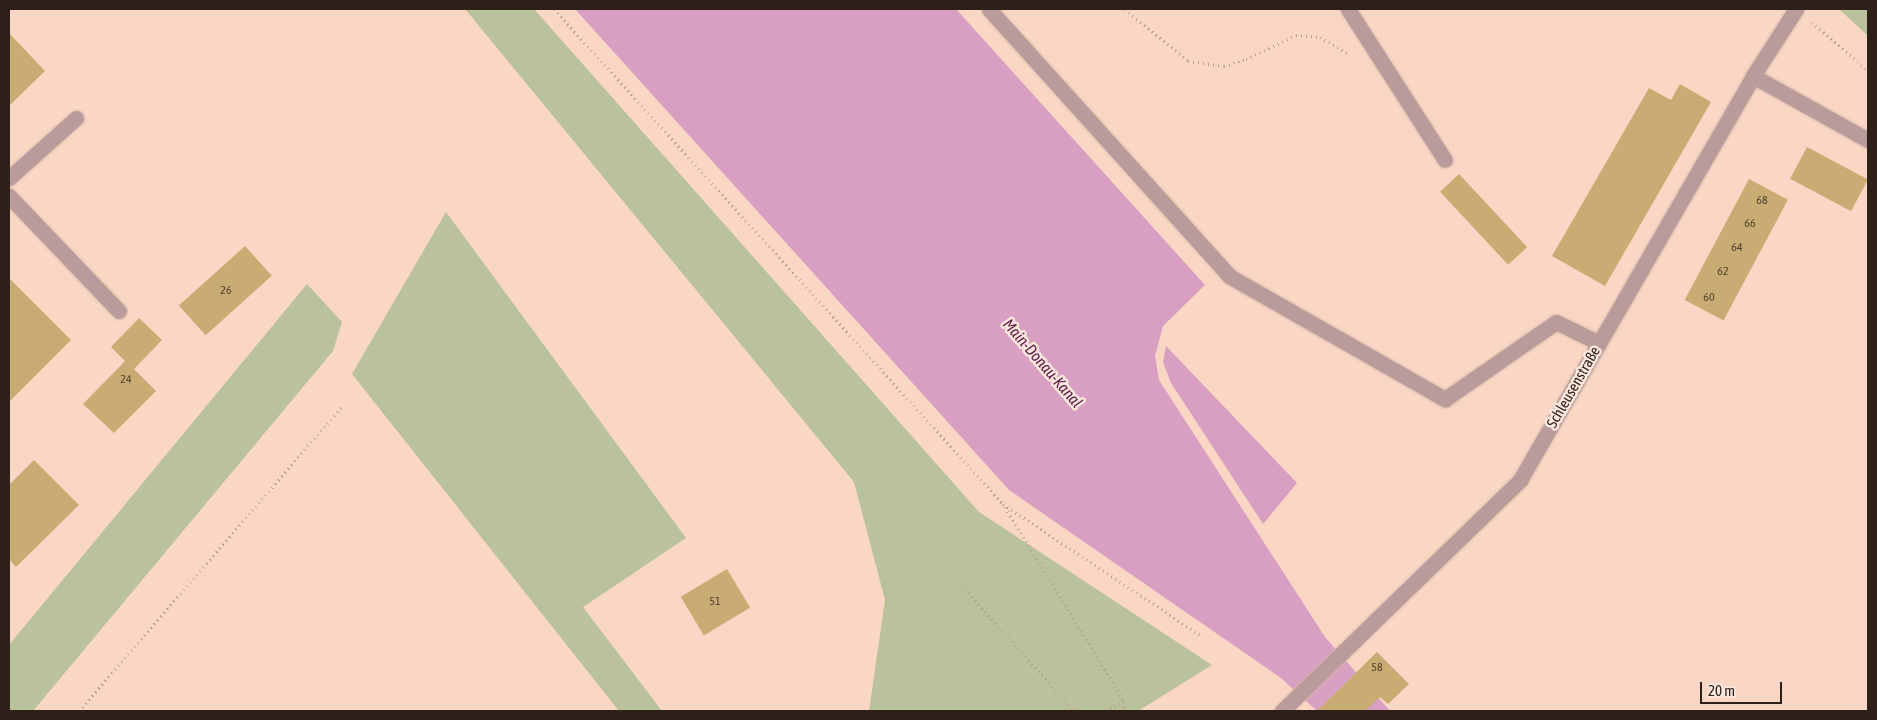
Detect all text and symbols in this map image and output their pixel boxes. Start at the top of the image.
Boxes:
house number: 68 [1756,194,1768,208]
house number: 66 [1744,217,1756,231]
house number: 64 [1731,241,1743,255]
house number: 62 [1717,265,1729,279]
house number: 26 [220,284,232,298]
house number: 60 [1703,291,1715,305]
water label: Main-Donau-Kanal [999,315,1087,411]
street label: Schleusenstraße [1542,343,1604,431]
house number: 24 [120,373,132,387]
house number: 51 [709,595,721,609]
house number: 58 [1371,661,1383,675]
scale bar [1702,672,1784,704]
text: 20 m [1708,682,1735,699]

